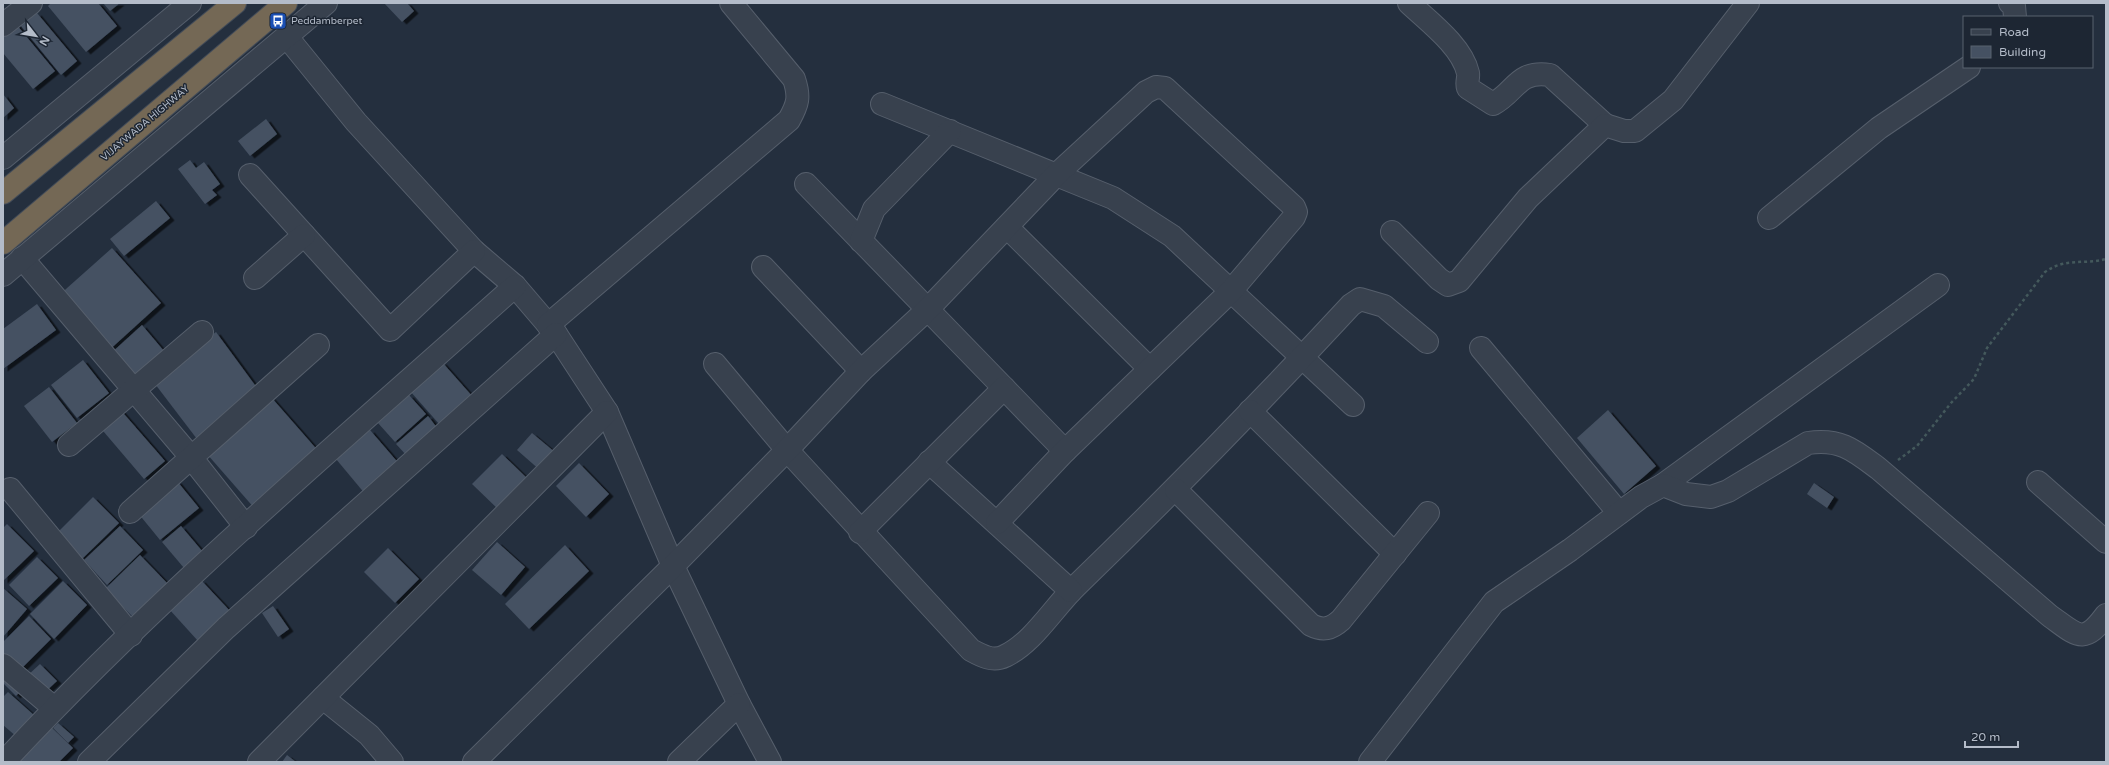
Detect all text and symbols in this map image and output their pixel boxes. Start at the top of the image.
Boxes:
bus stop icon: Peddamberpet [268,11,288,31]
place label: Peddamberpet [291,15,362,27]
north arrow [16,16,56,56]
legend [1963,16,2093,68]
text: Road [1999,25,2029,39]
text: N [36,34,52,48]
text: Building [1999,45,2046,59]
street label: VIJAYWADA HIGHWAY [98,82,192,163]
scale bar [1965,723,2018,749]
text: 20 m [1971,730,2000,744]

